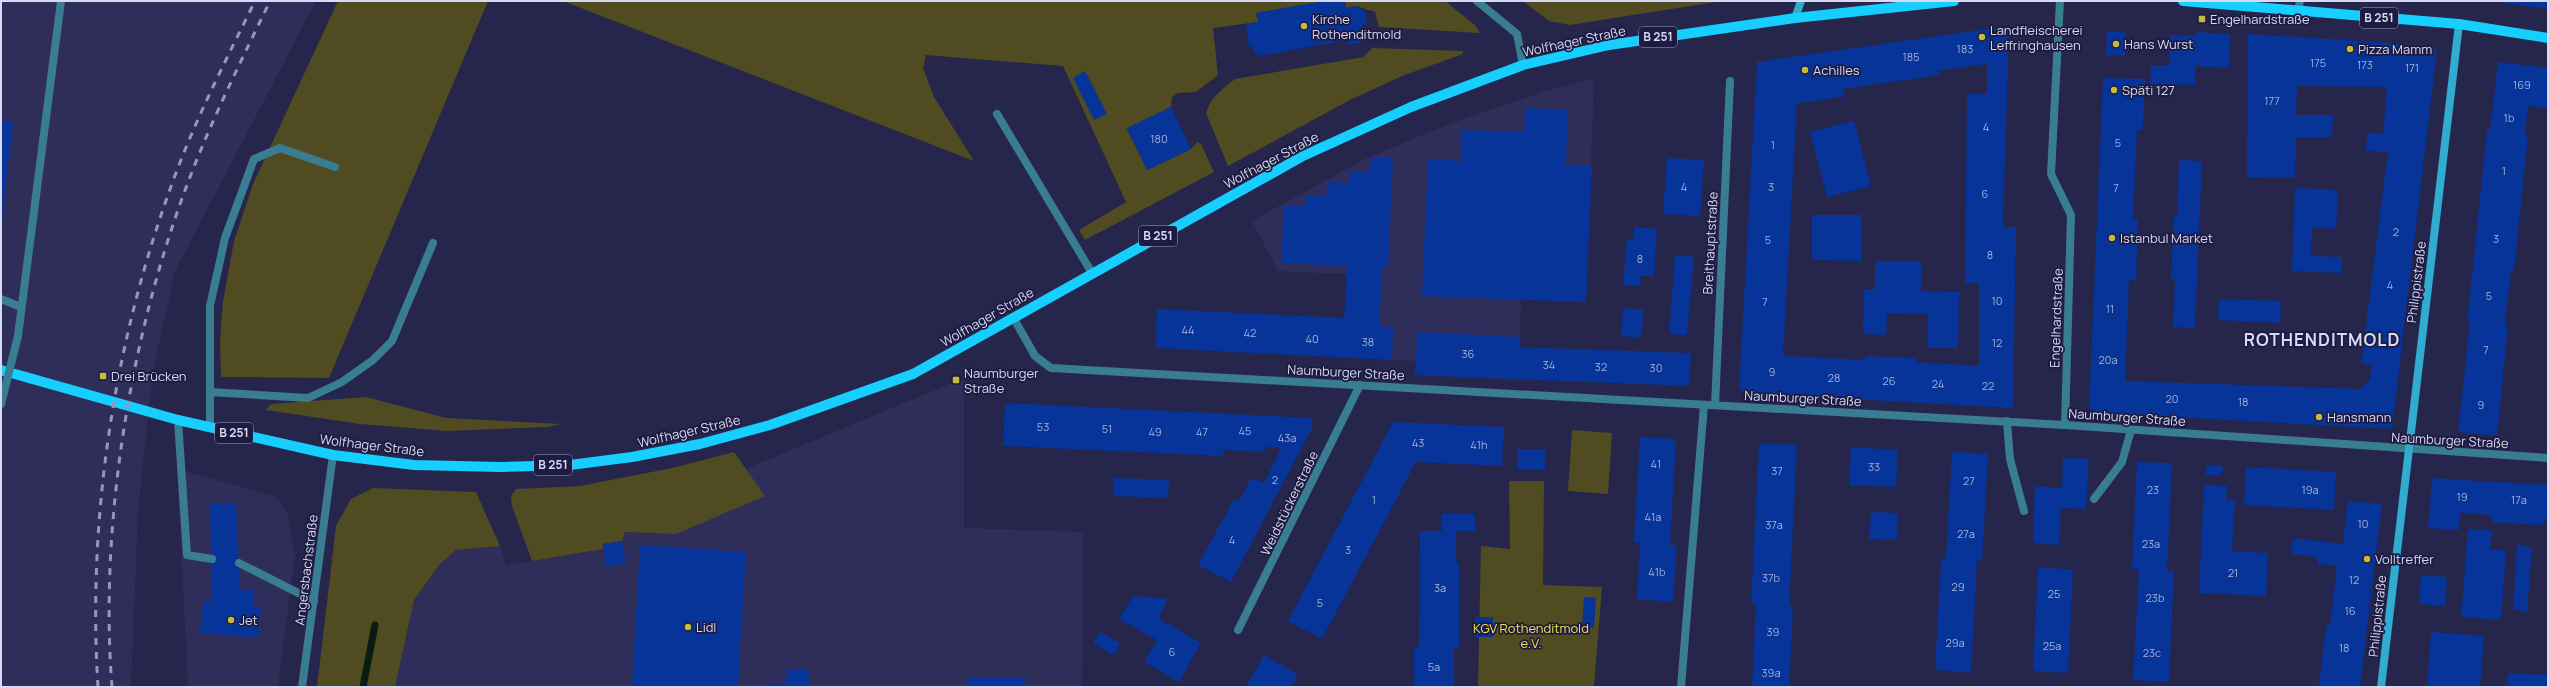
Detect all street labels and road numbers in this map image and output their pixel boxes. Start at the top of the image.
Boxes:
road number: B 251 [2360,8,2398,28]
street label: Wolfhager Straße [1521,21,1628,61]
road number: B 251 [1639,27,1677,47]
street label: Wolfhager Straße [1220,127,1322,193]
street label: Breithauptstraße [1698,191,1722,295]
road number: B 251 [1139,226,1177,246]
street label: Philippistraße [2402,240,2430,324]
street label: Engelhardstraße [2045,267,2067,368]
street label: Wolfhager Straße [937,283,1037,351]
street label: Naumburger Straße [1287,360,1406,384]
street label: Naumburger Straße [1744,386,1863,410]
street label: Naumburger Straße [2068,404,2187,430]
street label: Wolfhager Straße [636,410,743,452]
road number: B 251 [215,423,253,443]
street label: Naumburger Straße [2391,428,2510,452]
street label: Wolfhager Straße [319,430,426,460]
street label: Weidstückerstraße [1256,447,1322,558]
road number: B 251 [534,455,572,475]
street label: Angersbachstraße [290,513,322,626]
street label: Philippistraße [2364,574,2390,658]

